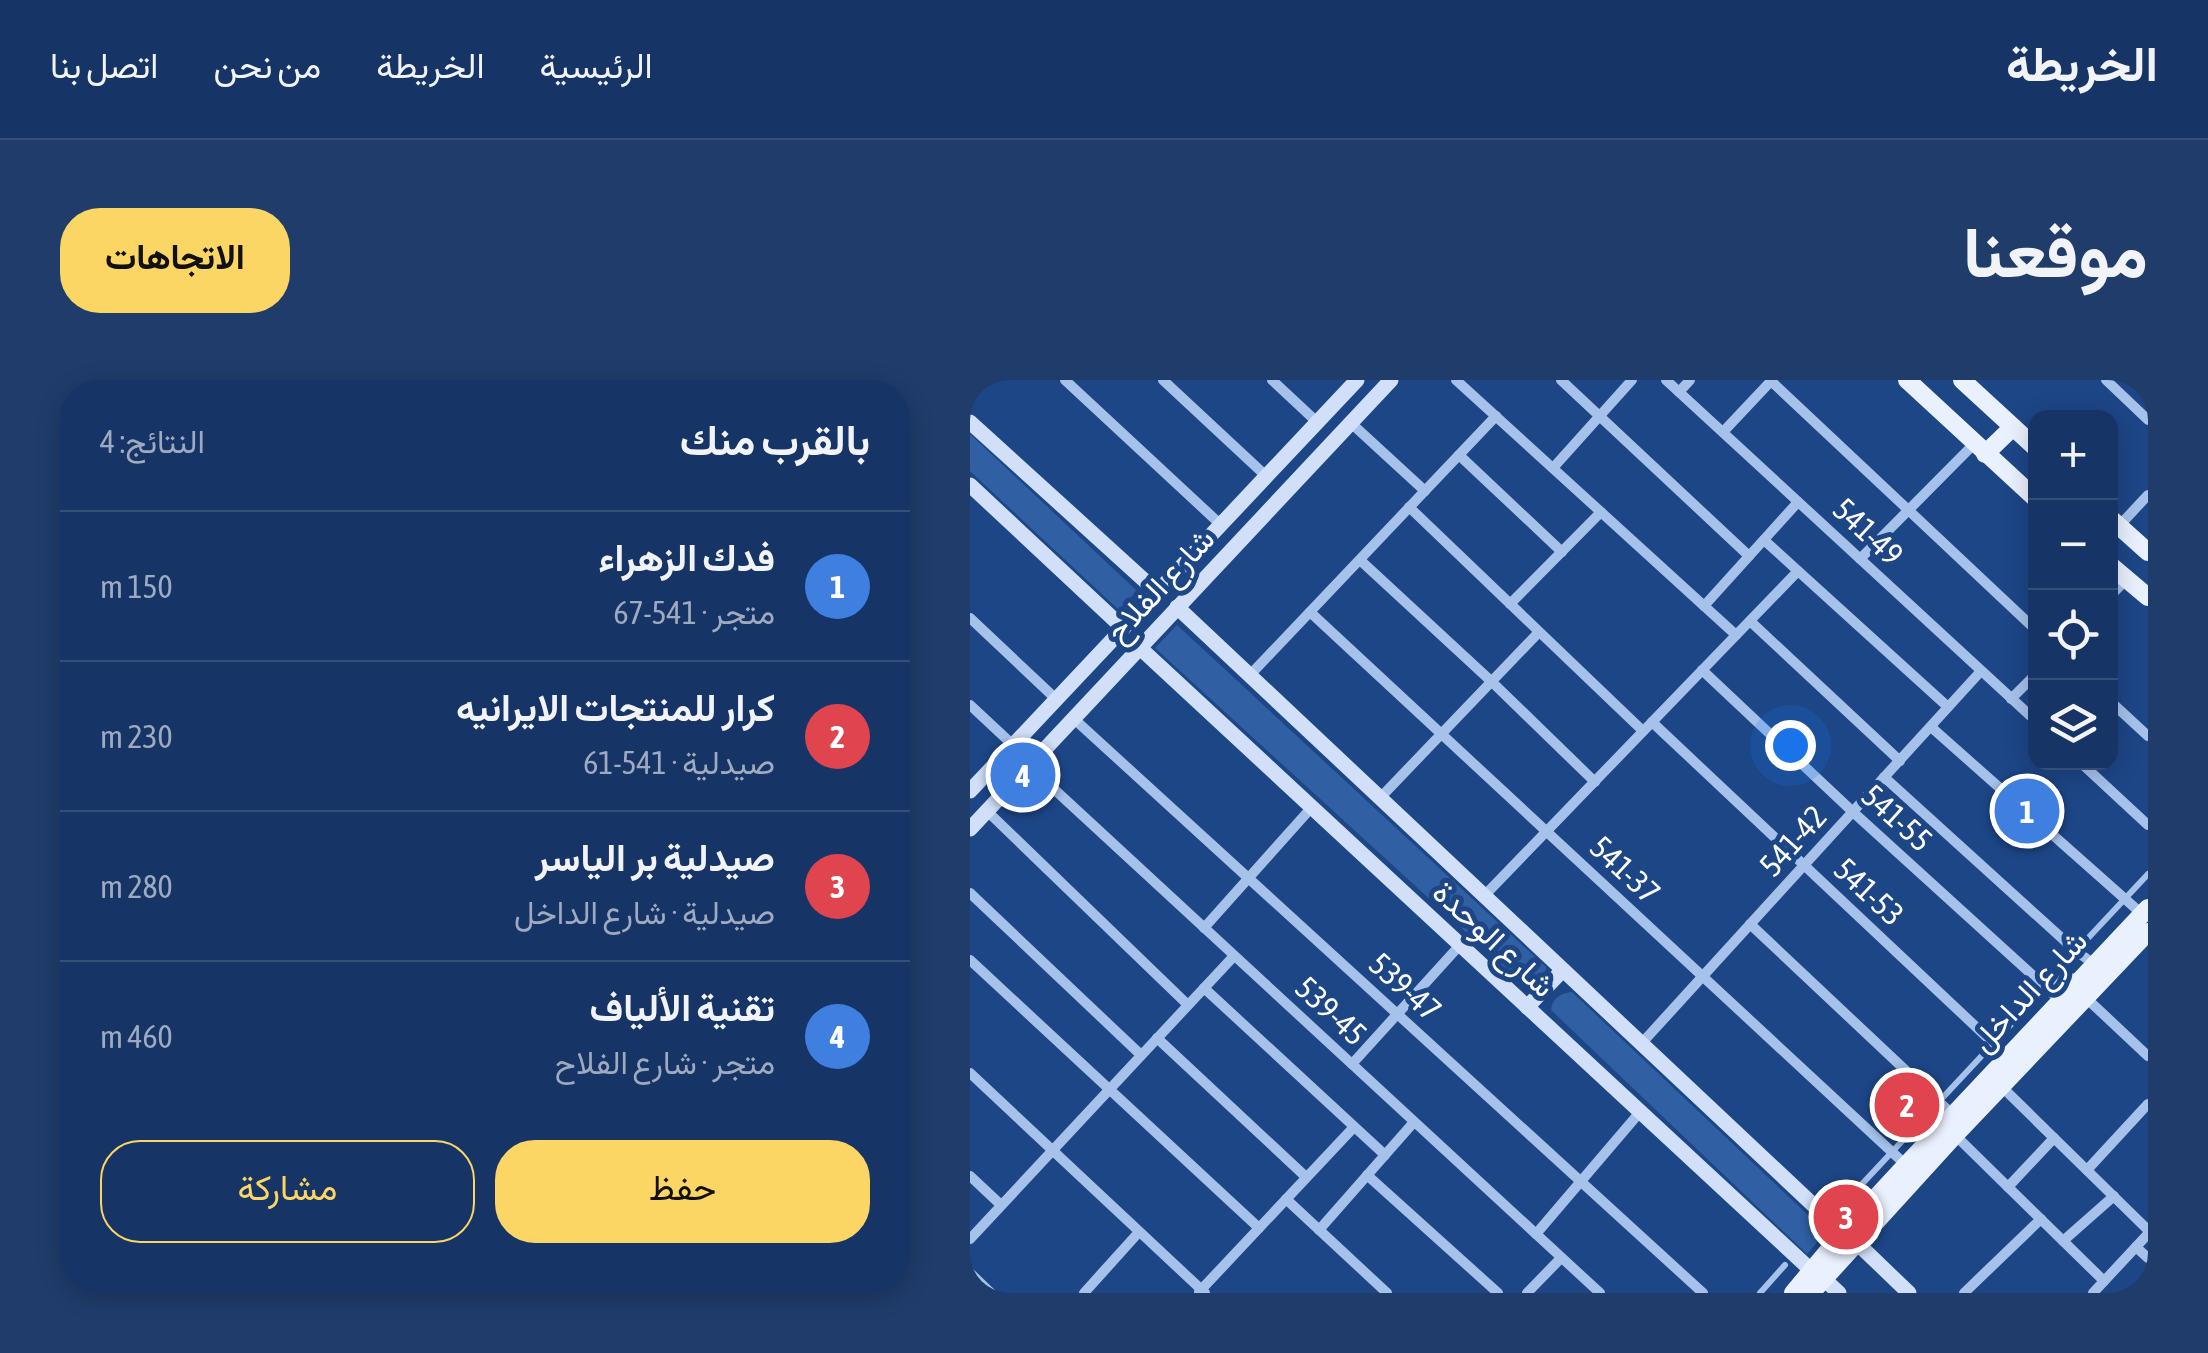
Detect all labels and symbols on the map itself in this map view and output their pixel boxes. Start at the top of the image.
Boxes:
street label: 541-49 [1826,490,1911,573]
street label: شارع الفلاح [1098,520,1225,652]
your location [1765,720,1816,771]
pin: 4 [990,738,1056,812]
pin: 1 [1994,774,2060,848]
street label: 541-55 [1855,777,1940,859]
street label: 541-42 [1752,798,1834,883]
street label: 541-37 [1583,828,1668,911]
street label: 541-53 [1827,850,1912,933]
street label: شارع الوحدة [1423,873,1563,1007]
street label: شارع الداخل [1963,922,2097,1062]
street label: 539-47 [1362,945,1449,1028]
street label: 539-45 [1288,969,1374,1053]
pin: 2 [1874,1068,1940,1142]
pin: 3 [1814,1180,1878,1254]

